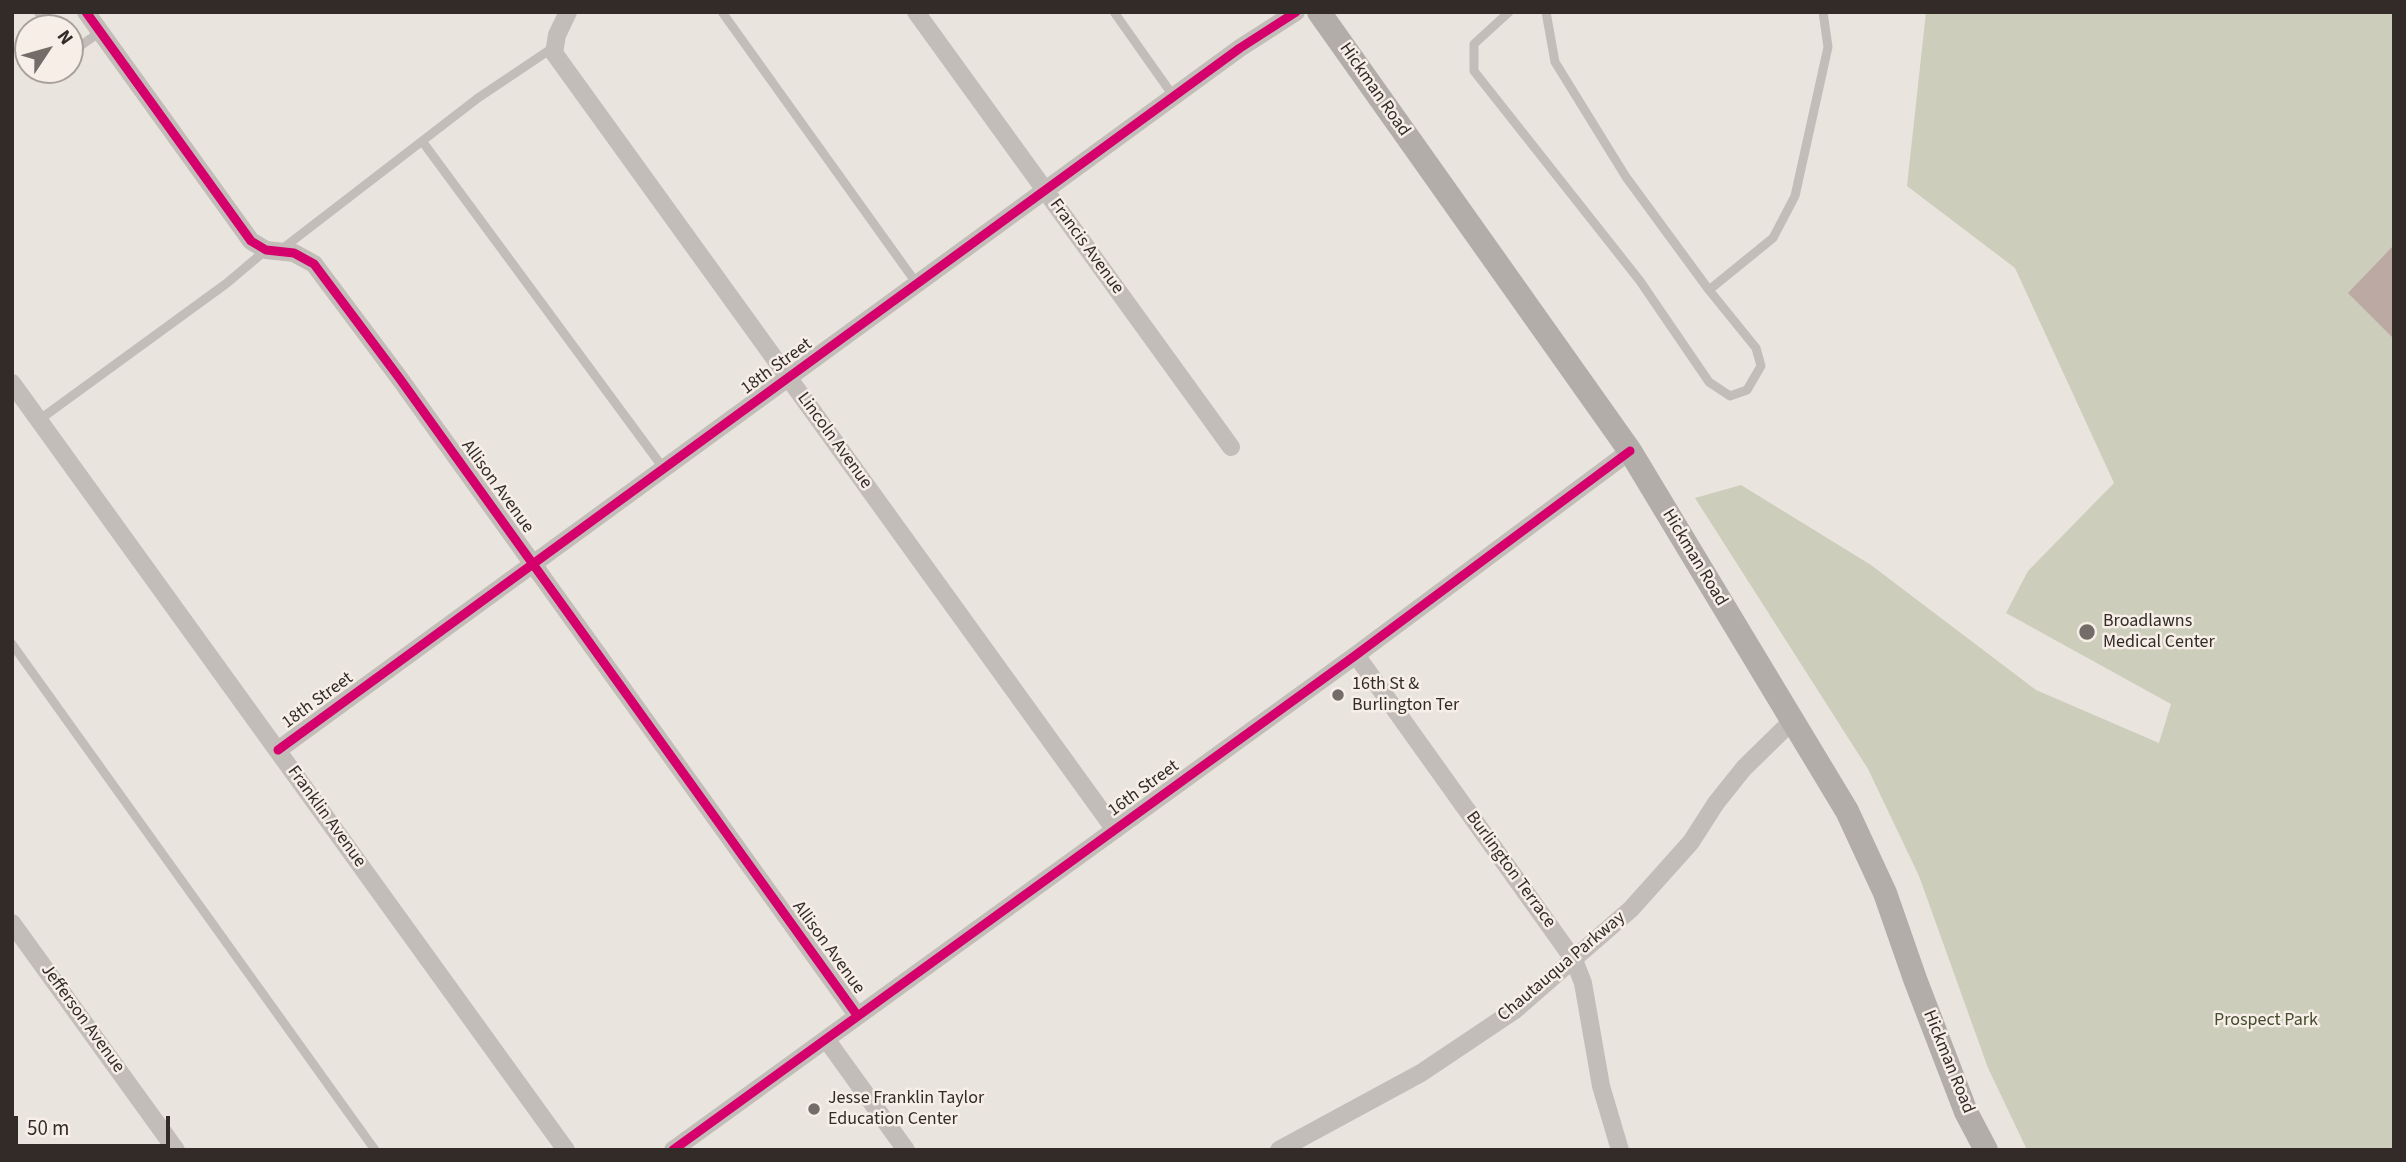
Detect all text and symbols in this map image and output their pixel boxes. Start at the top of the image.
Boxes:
north arrow [14,14,84,84]
text: N [50,24,79,51]
street label: Hickman Road [1334,39,1414,141]
street label: Francis Avenue [1044,195,1128,299]
street label: 18th Street [737,334,817,400]
street label: Lincoln Avenue [792,388,876,494]
street label: Allison Avenue [456,436,538,538]
street label: Hickman Road [1657,506,1731,610]
place label: Broadlawns Medical Center [2103,611,2215,654]
marker: Broadlawns Medical Center [2077,622,2097,642]
street label: 18th Street [278,668,358,734]
place label: 16th St & Burlington Ter [1352,674,1459,716]
marker: 16th St & Burlington Ter [1330,687,1346,703]
street label: 16th Street [1104,756,1184,822]
street label: Franklin Avenue [282,762,370,872]
street label: Burlington Terrace [1460,807,1560,933]
street label: Allison Avenue [787,897,869,999]
street label: Chautauqua Parkway [1494,907,1630,1027]
street label: Jefferson Avenue [35,960,129,1078]
street label: Hickman Road [1918,1007,1978,1117]
park label: Prospect Park [2214,1010,2318,1032]
place label: Jesse Franklin Taylor Education Center [828,1088,984,1130]
marker: Jesse Franklin Taylor Education Center [806,1101,822,1117]
scale bar [18,1102,173,1146]
text: 50 m [27,1113,69,1143]

